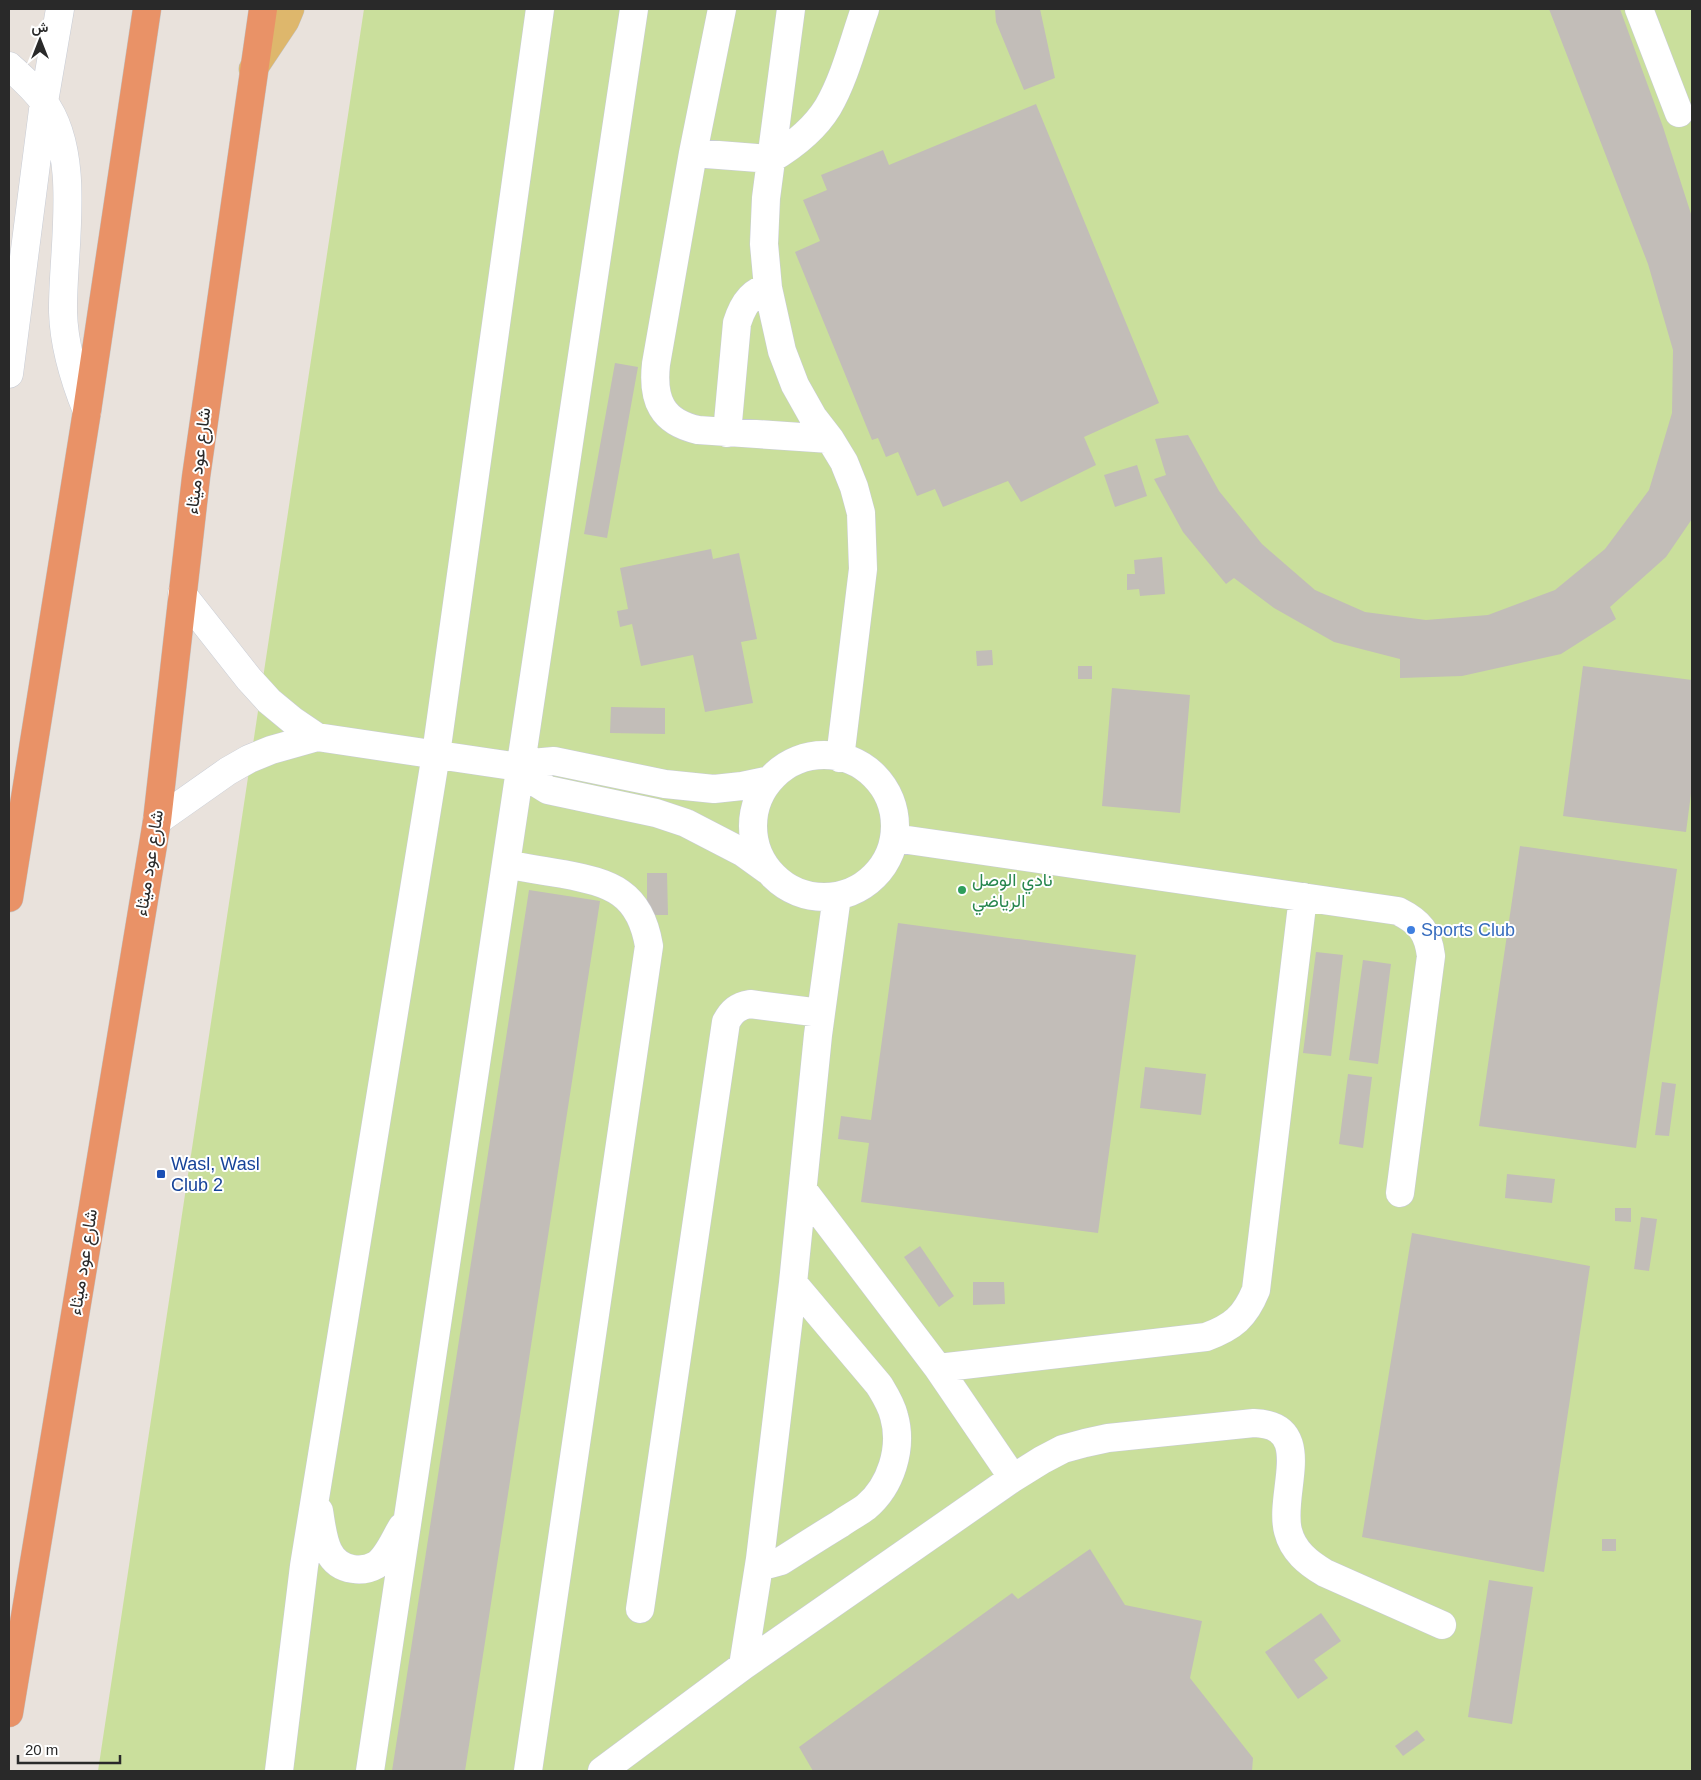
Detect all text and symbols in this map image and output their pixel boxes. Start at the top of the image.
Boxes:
north arrow [15,15,65,65]
text: ش [32,19,49,36]
street label: شارع عود ميثاء [182,407,216,516]
street label: شارع عود ميثاء [131,808,169,918]
place label: نادي الوصل الرياضي [972,870,1053,916]
marker: نادي الوصل الرياضي [956,884,968,896]
place label: Sports Club [1421,920,1515,940]
marker: Sports Club [1405,924,1417,936]
place label: Wasl, Wasl Club 2 [171,1154,260,1195]
marker: Wasl, Wasl Club 2 [155,1168,167,1180]
street label: شارع عود ميثاء [65,1207,103,1317]
scale bar [18,1732,120,1764]
text: 20 m [25,1741,58,1758]

